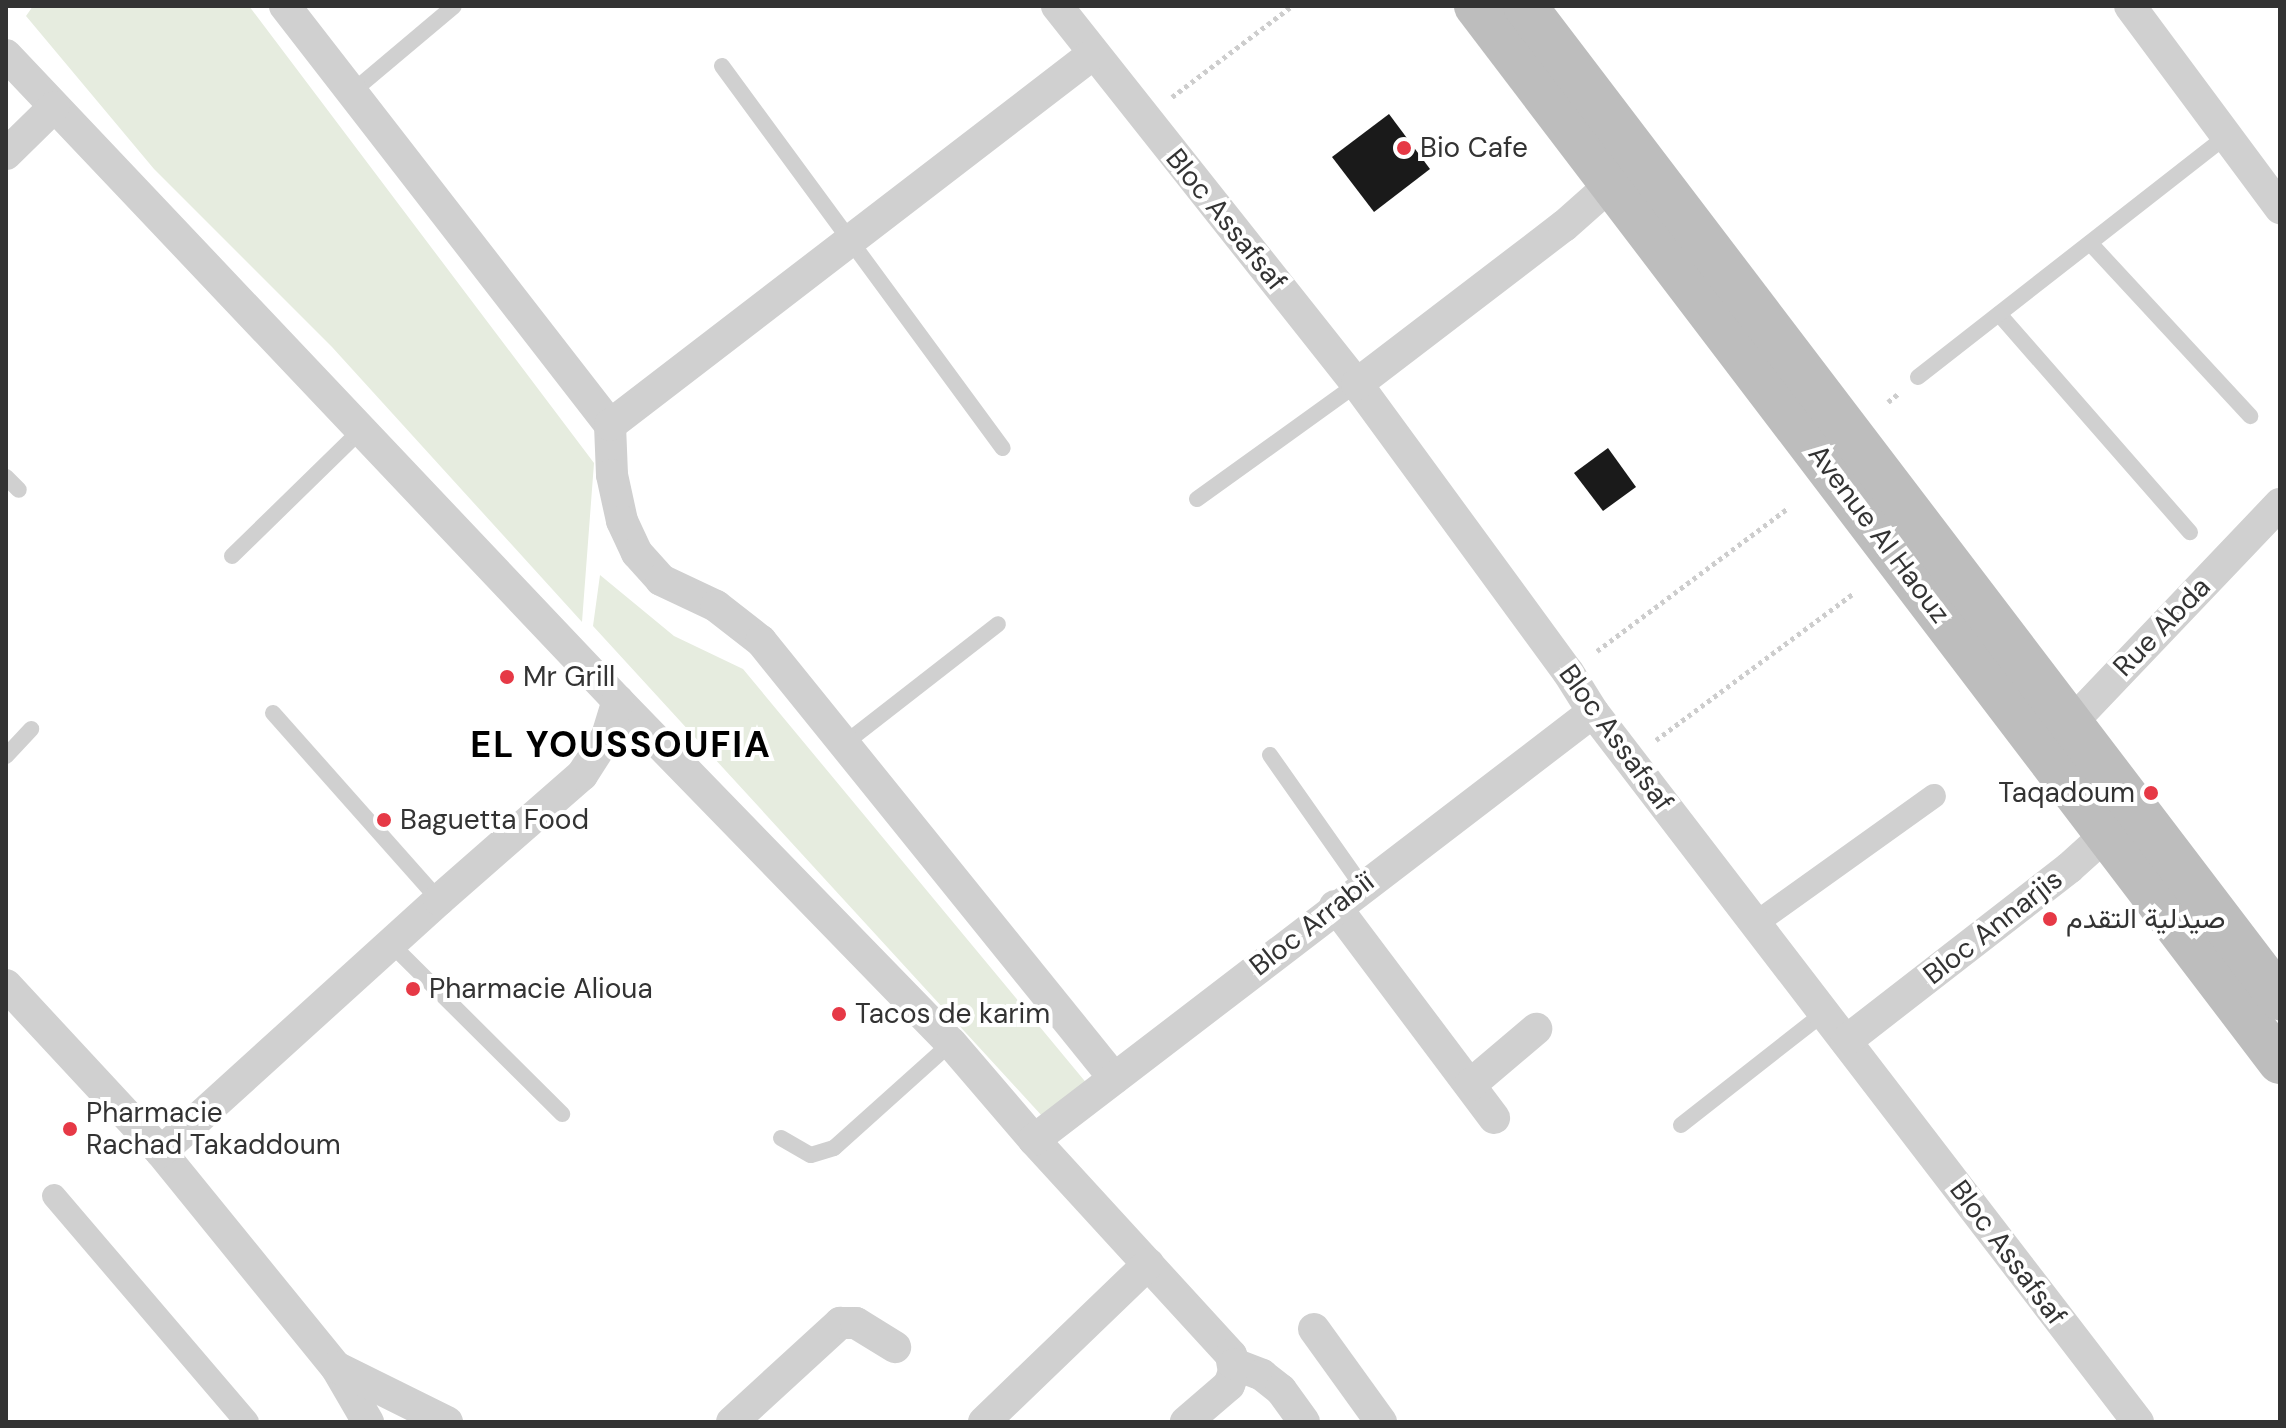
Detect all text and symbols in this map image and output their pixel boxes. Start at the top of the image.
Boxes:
place label: Bio Cafe [1420,131,1528,165]
marker: Bio Cafe [1395,139,1413,157]
street label: Bloc Assafsaf [1159,142,1293,298]
street label: Avenue Al Haouz [1801,438,1957,630]
street label: Rue Abda [2107,570,2217,684]
street label: Bloc Assafsaf [1552,658,1680,818]
place label: Mr Grill [523,660,615,694]
marker: Mr Grill [498,668,516,686]
district label: EL YOUSSOUFIA [470,723,772,767]
place label: Taqadoum [1998,776,2135,810]
marker: Taqadoum [2142,784,2160,802]
place label: Baguetta Food [400,803,589,837]
marker: Baguetta Food [375,811,393,829]
street label: Bloc Annarjis [1917,862,2069,992]
street label: Bloc Arrabiï [1243,865,1381,983]
place label: صيدلية التقدم [2066,902,2225,936]
marker: صيدلية التقدم [2041,910,2059,928]
place label: Pharmacie Alioua [429,972,653,1006]
marker: Pharmacie Alioua [404,980,422,998]
place label: Tacos de karim [855,997,1050,1031]
marker: Tacos de karim [830,1005,848,1023]
place label: Pharmacie Rachad Takaddoum [86,1096,341,1162]
marker: Pharmacie Rachad Takaddoum [61,1120,79,1138]
street label: Bloc Assafsaf [1943,1174,2073,1332]

